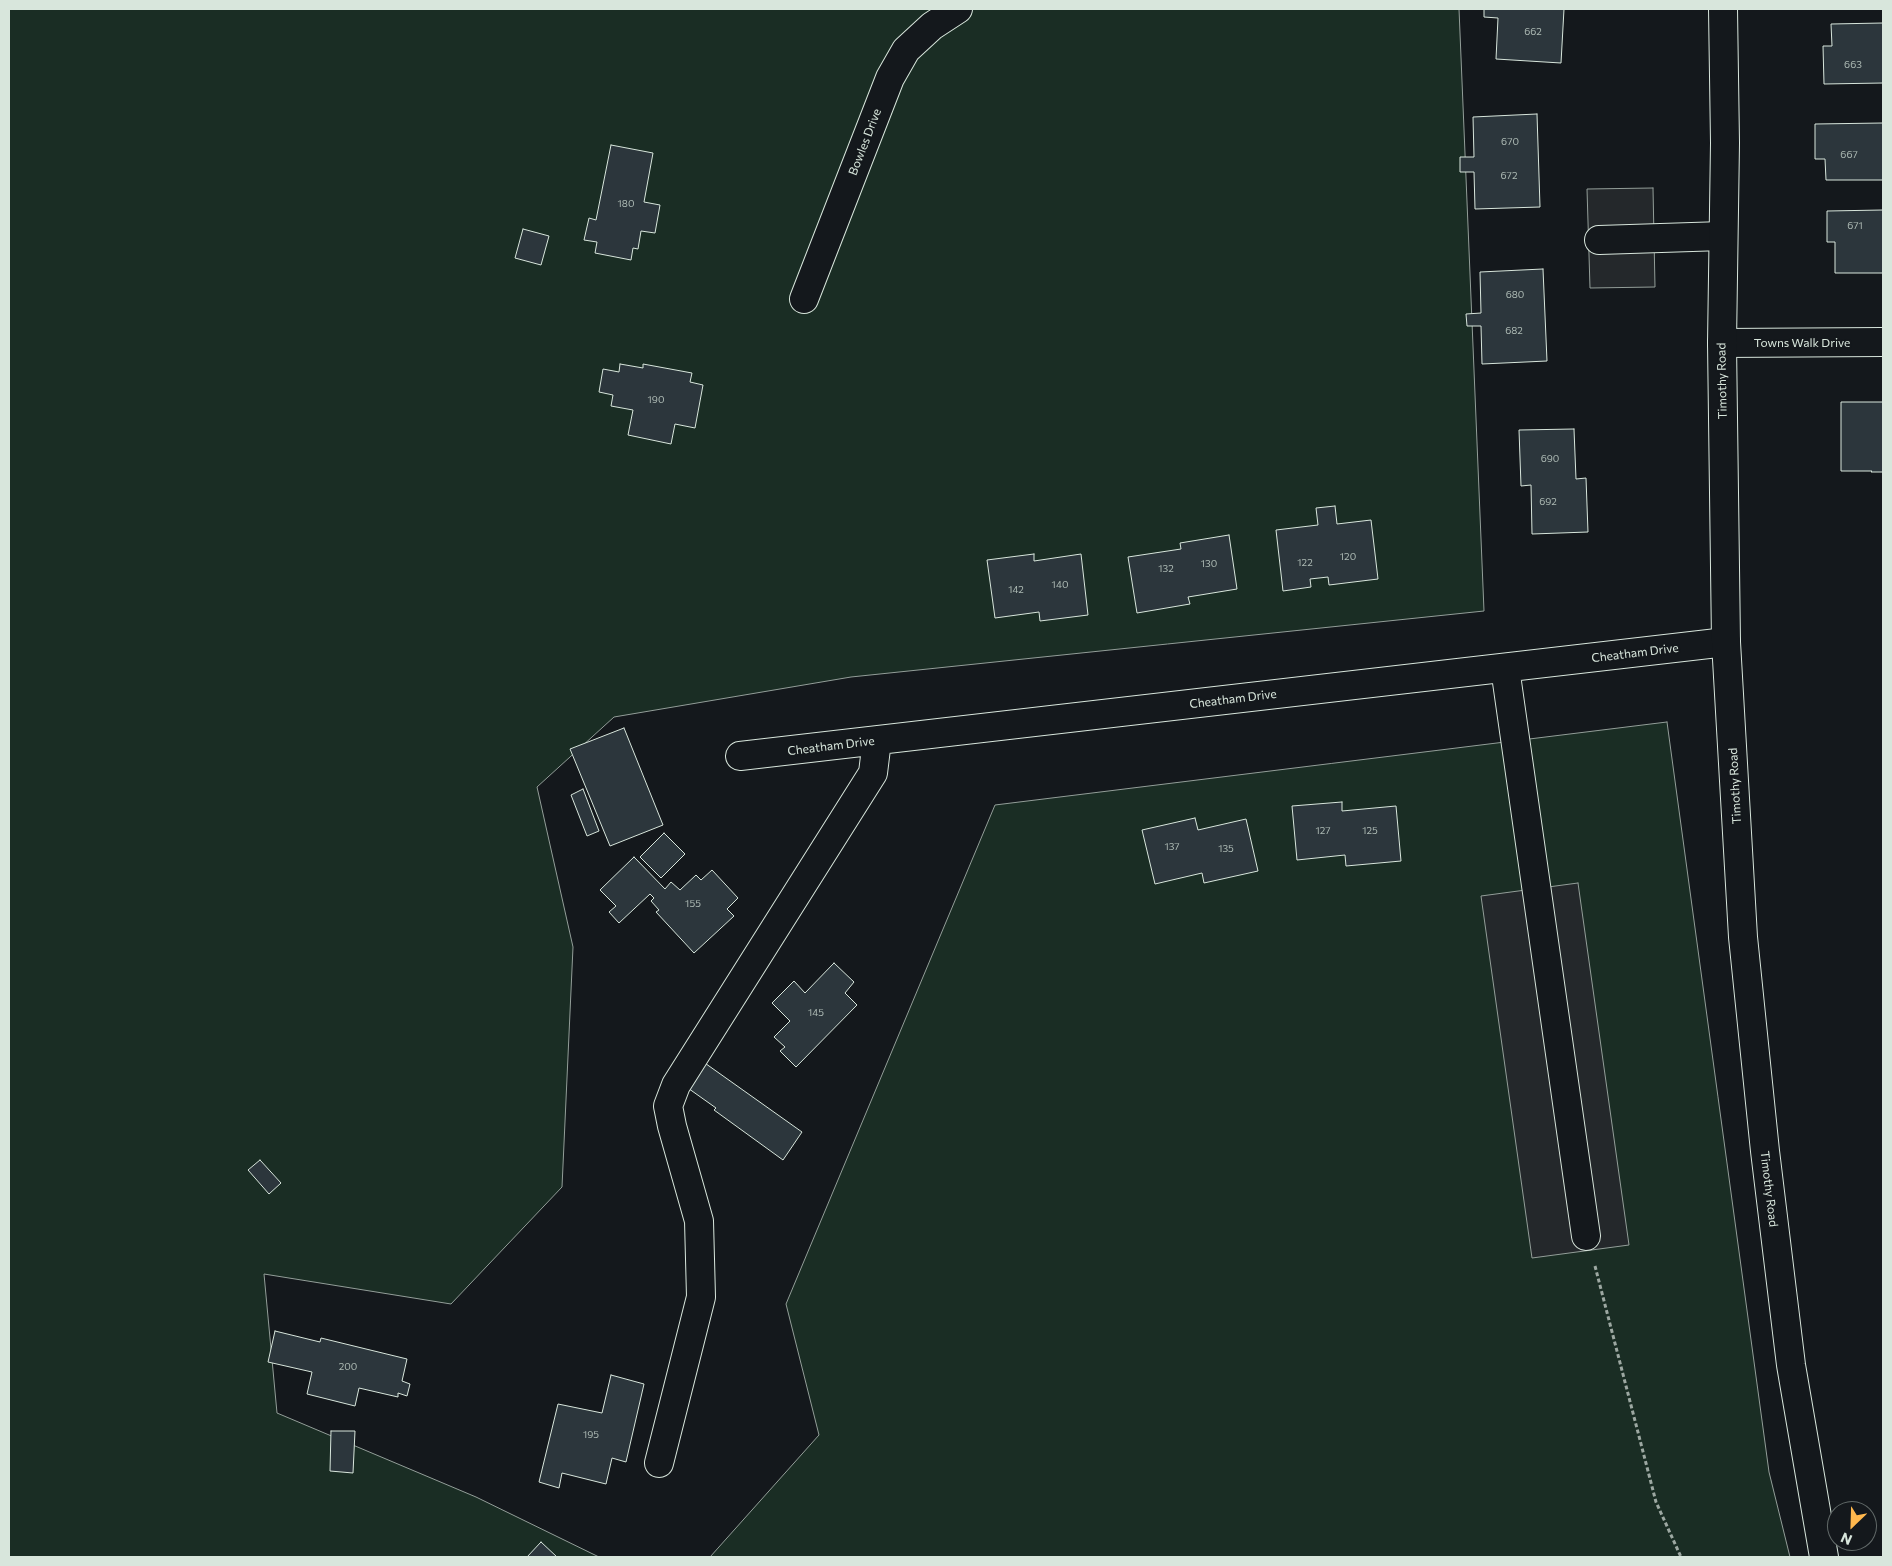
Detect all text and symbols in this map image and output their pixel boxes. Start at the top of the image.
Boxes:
house number: 662 [1524,26,1542,38]
house number: 663 [1844,59,1862,71]
street label: Bowles Drive [846,107,884,177]
house number: 670 [1501,136,1519,148]
house number: 667 [1840,149,1858,161]
house number: 672 [1501,170,1517,182]
house number: 180 [618,198,634,210]
house number: 671 [1847,220,1863,232]
house number: 680 [1506,289,1524,301]
house number: 682 [1505,325,1523,337]
street label: Towns Walk Drive [1754,336,1850,350]
street label: Timothy Road [1714,343,1730,419]
house number: 190 [648,394,664,406]
house number: 690 [1541,453,1559,465]
house number: 692 [1539,496,1557,508]
house number: 120 [1340,551,1356,563]
house number: 122 [1297,557,1313,569]
house number: 130 [1201,558,1217,570]
house number: 132 [1158,563,1174,575]
house number: 140 [1052,579,1068,591]
house number: 142 [1008,584,1024,596]
street label: Cheatham Drive [1591,641,1679,665]
street label: Cheatham Drive [1189,687,1277,711]
street label: Cheatham Drive [787,734,875,758]
street label: Timothy Road [1726,747,1744,825]
house number: 127 [1315,825,1331,837]
house number: 125 [1362,825,1378,837]
house number: 137 [1164,841,1180,853]
house number: 135 [1218,843,1234,855]
house number: 155 [685,898,701,910]
house number: 145 [808,1007,824,1019]
street label: Timothy Road [1757,1150,1781,1228]
house number: 200 [339,1361,357,1373]
house number: 195 [583,1429,599,1441]
north arrow [1827,1501,1877,1551]
text: N [1838,1529,1854,1549]

